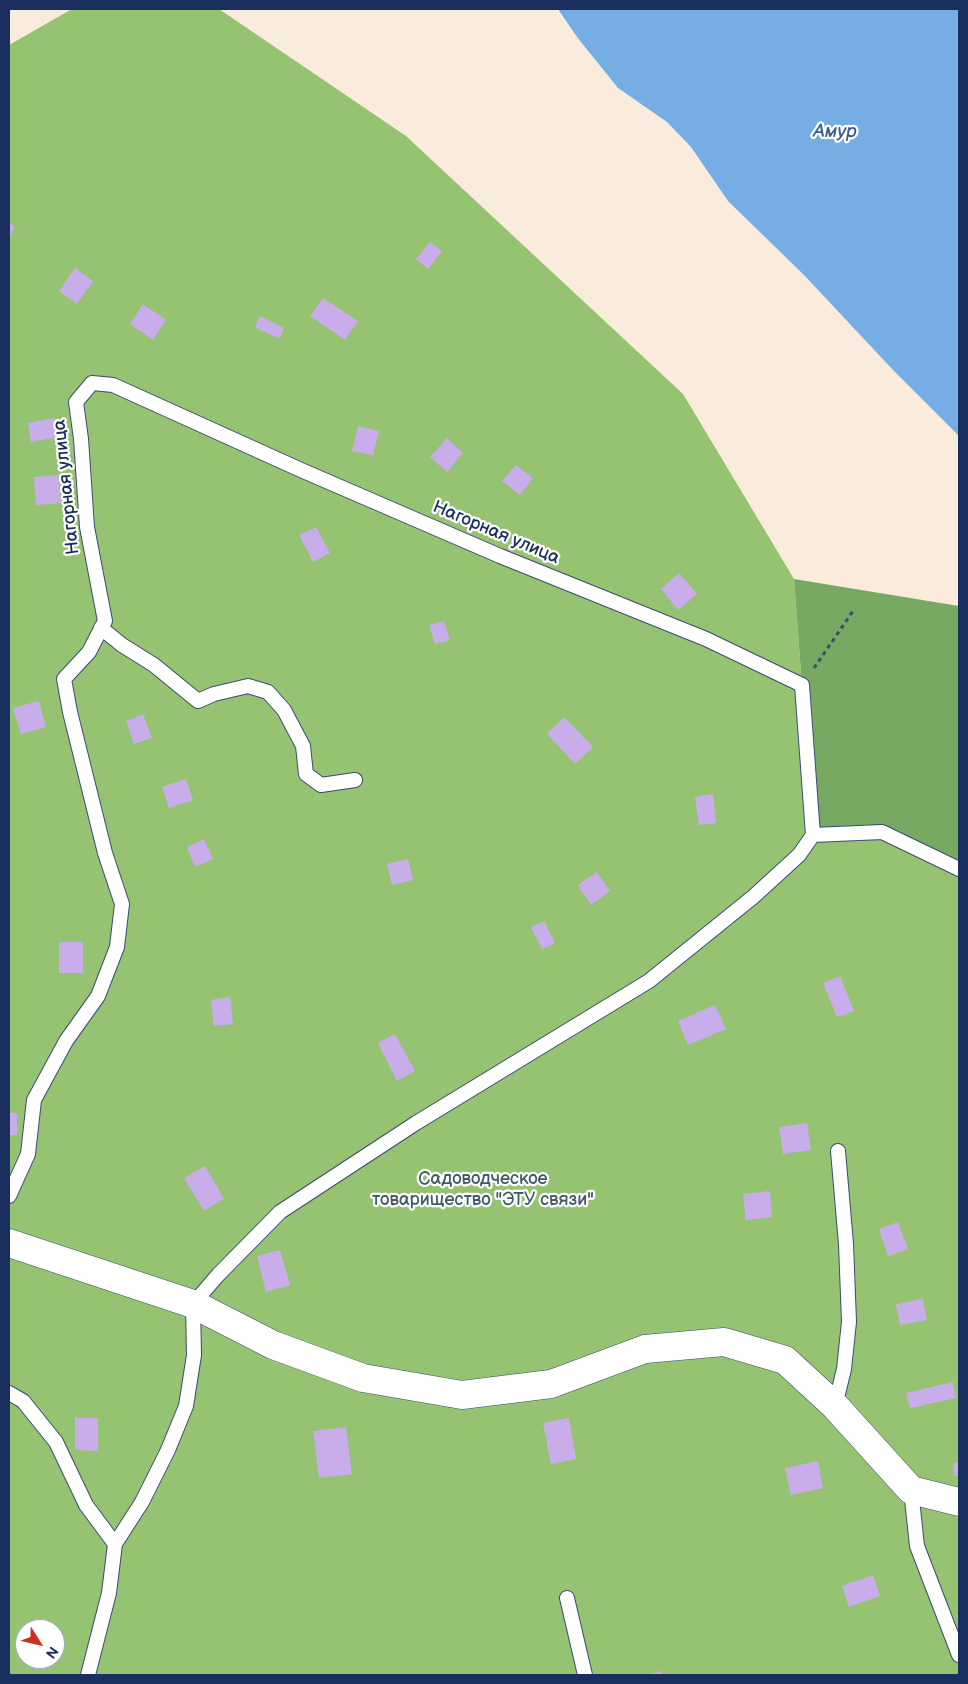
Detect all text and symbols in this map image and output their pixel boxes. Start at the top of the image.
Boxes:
water label: Амур [813,121,857,143]
street label: Нагорная улица [49,418,85,556]
street label: Нагорная улица [429,497,563,569]
park label: Садоводческое товарищество "ЭТУ связи" [372,1168,594,1210]
north arrow [15,1619,65,1669]
text: N [42,1643,62,1662]

